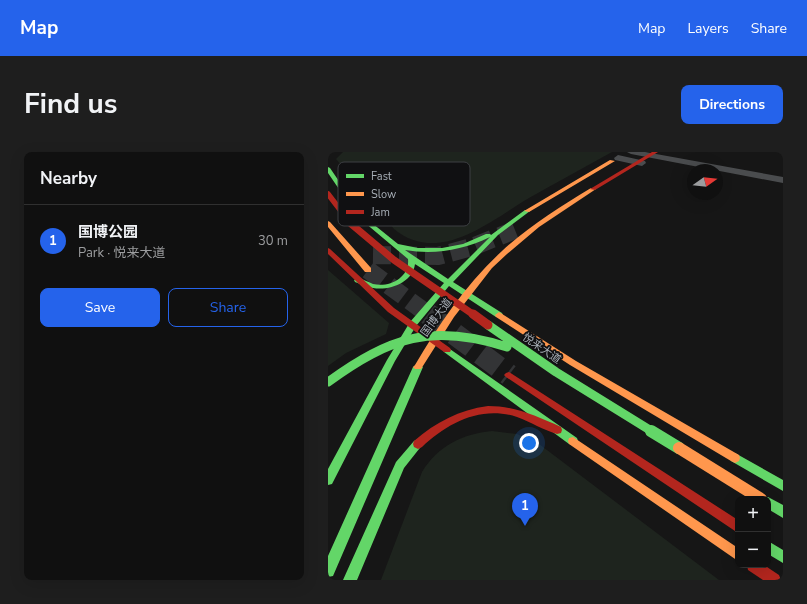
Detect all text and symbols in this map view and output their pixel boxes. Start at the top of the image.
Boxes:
text: Map [20,15,58,41]
text: Map [638,19,665,38]
text: Layers [687,19,729,38]
text: Share [751,19,787,38]
text: Find us [24,85,118,123]
button: Directions [681,85,783,124]
legend [338,162,470,226]
north arrow [687,164,723,200]
text: Nearby [40,167,97,190]
text: Fast [371,169,392,184]
text: Slow [371,187,396,202]
text: Jam [370,205,390,220]
text: 国博公园 [78,222,138,242]
text: 1 [49,232,57,250]
text: 30 m [258,232,288,250]
text: Park · 悦来大道 [78,244,166,262]
button: Save [40,288,160,327]
button: Share [168,288,288,327]
street label: 国博大道 [417,295,455,340]
street label: 悦来大道 [519,330,564,367]
your location [519,433,539,453]
pin: 1 [512,493,538,526]
map controls [735,496,771,568]
button: + [735,496,771,532]
button: − [735,532,771,568]

